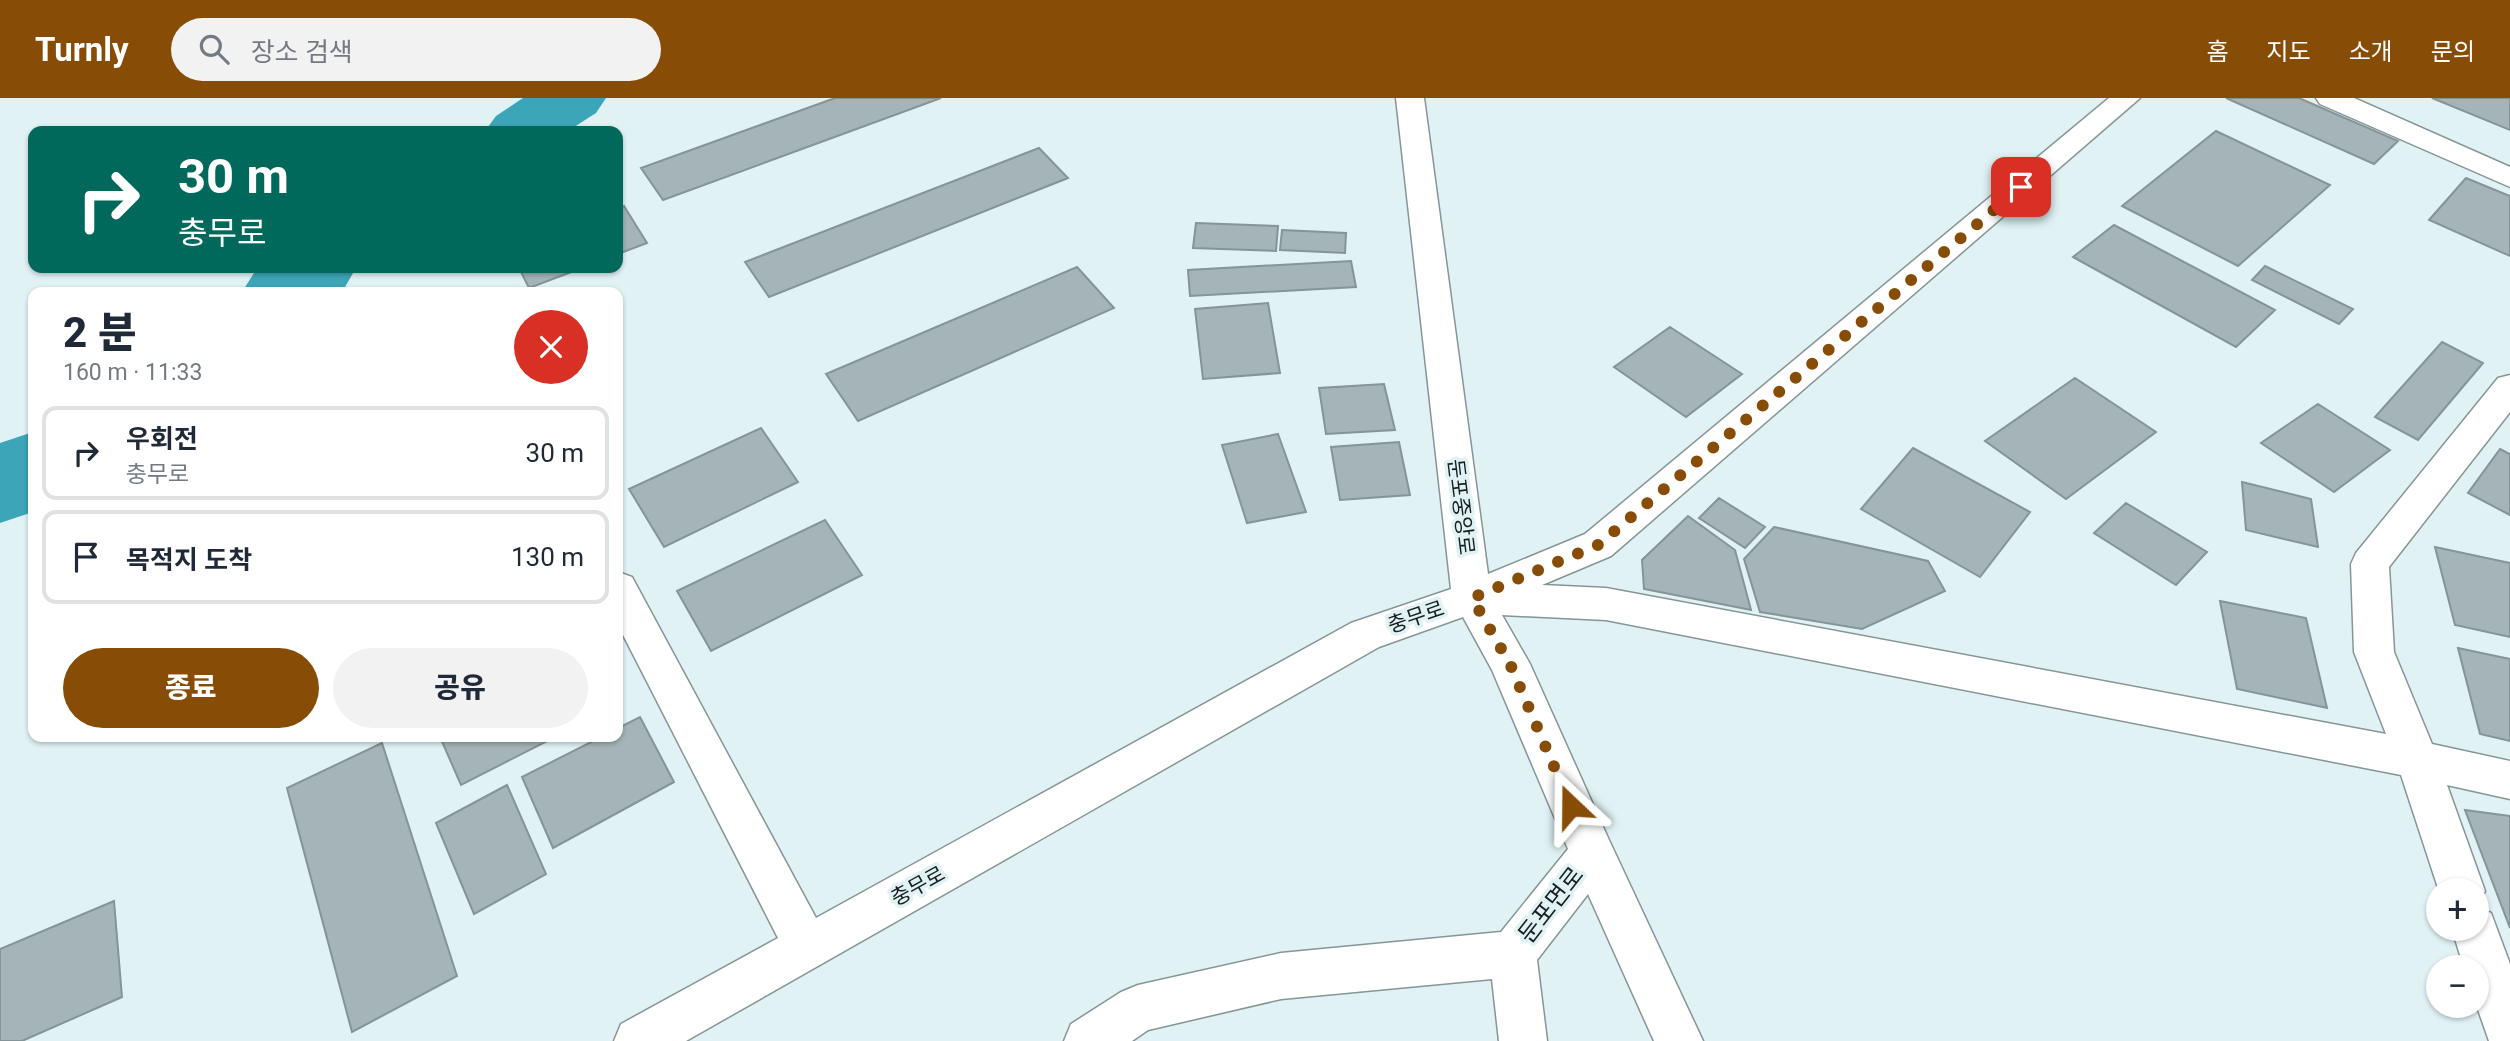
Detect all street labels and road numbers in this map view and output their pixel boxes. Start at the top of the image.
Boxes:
street label: 둔포중앙로 [1443,458,1479,556]
street label: 충무로 [1385,596,1447,638]
street label: 충무로 [887,861,949,911]
street label: 둔포면로 [1513,862,1589,948]

